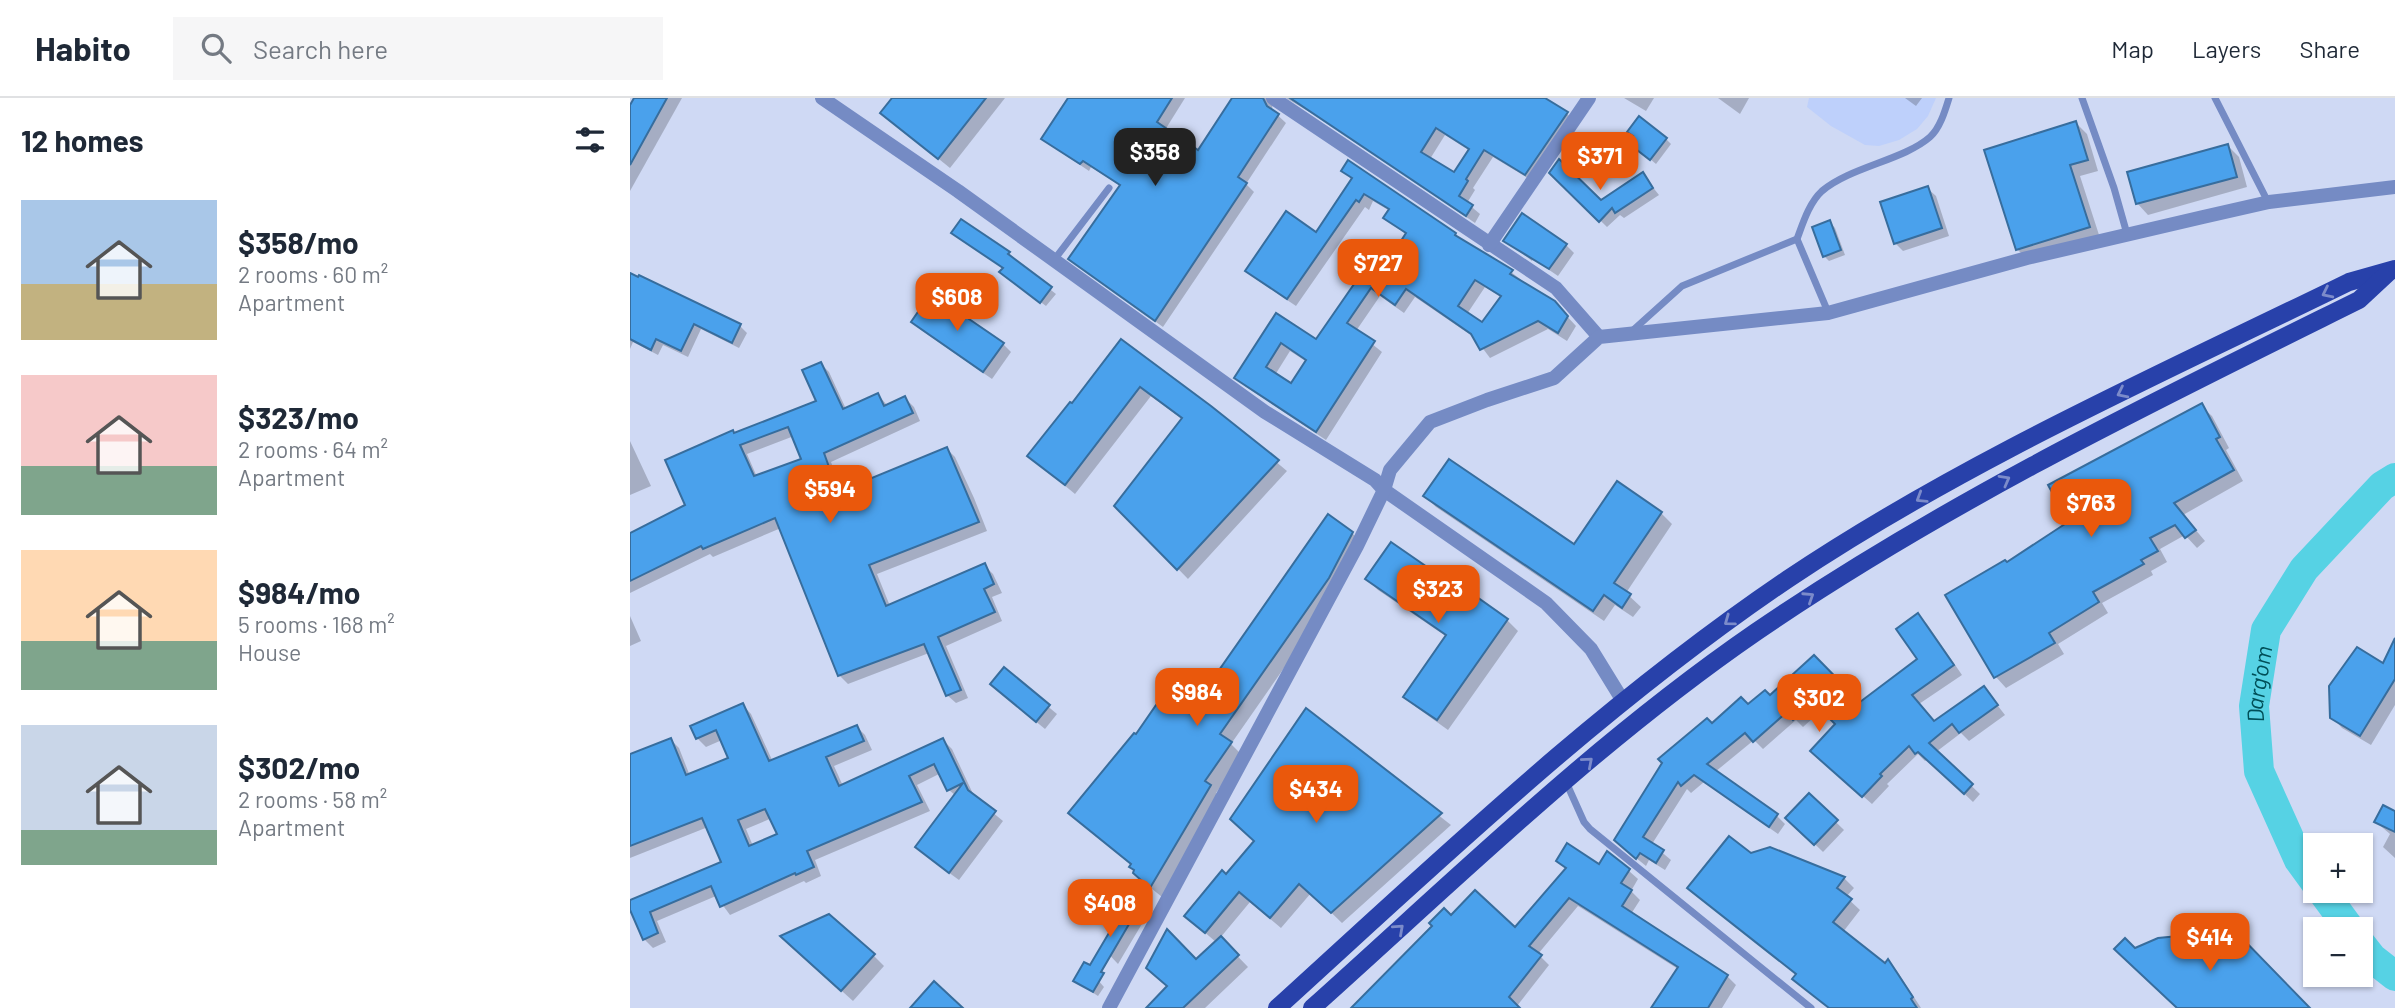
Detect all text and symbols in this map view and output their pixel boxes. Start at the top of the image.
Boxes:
search box [173,17,663,80]
text: Habito [35,28,131,68]
icon: search [197,29,235,67]
text: Search here [253,33,388,64]
text: Map [2111,34,2154,63]
text: Layers [2192,34,2261,63]
text: Share [2299,34,2360,63]
icon: filters [571,121,609,159]
text: 12 homes [21,122,144,158]
pin: $358 [1114,129,1196,188]
pin: $371 [1559,132,1641,192]
text: $358 [1130,137,1180,165]
text: $371 [1577,141,1623,169]
text: $358/mo [238,224,359,260]
icon: home [77,228,161,312]
pin: $727 [1337,240,1419,299]
text: $727 [1354,248,1402,276]
text: 2 rooms · 60 m² [238,260,388,288]
pin: $608 [916,274,998,333]
text: $608 [931,282,983,310]
one-way arrow [2322,284,2334,298]
text: Apartment [238,288,345,316]
one-way arrow [2117,384,2129,398]
text: $323/mo [238,399,359,435]
icon: home [77,403,161,487]
text: 2 rooms · 64 m² [238,435,388,463]
text: Apartment [238,463,345,491]
pin: $594 [789,466,871,525]
text: $594 [804,474,856,502]
one-way arrow [1997,475,2010,489]
pin: $763 [2050,480,2132,539]
text: $763 [2066,488,2116,516]
one-way arrow [1915,490,1928,503]
pin: $323 [1397,566,1479,625]
text: $984/mo [238,574,360,610]
text: $323 [1413,574,1463,602]
icon: home [77,578,161,662]
one-way arrow [1802,592,1815,605]
text: 5 rooms · 168 m² [238,610,395,638]
one-way arrow [1724,613,1737,625]
text: House [238,638,301,666]
water label: Darg'om [2240,644,2277,724]
pin: $984 [1156,668,1238,728]
pin: $302 [1778,674,1860,734]
text: $984 [1171,677,1223,705]
text: $302 [1793,683,1845,711]
text: $302/mo [238,749,360,785]
icon: home [77,753,161,837]
one-way arrow [1580,758,1593,770]
pin: $434 [1275,766,1357,825]
text: $434 [1289,774,1343,802]
text: 2 rooms · 58 m² [238,785,387,813]
text: Apartment [238,813,345,841]
map controls [2303,833,2373,987]
button: + [2303,833,2373,903]
pin: $408 [1069,880,1151,939]
text: $408 [1084,888,1136,916]
pin: $414 [2169,914,2251,973]
button: − [2303,917,2373,987]
text: $414 [2187,922,2233,950]
one-way arrow [1391,925,1404,938]

